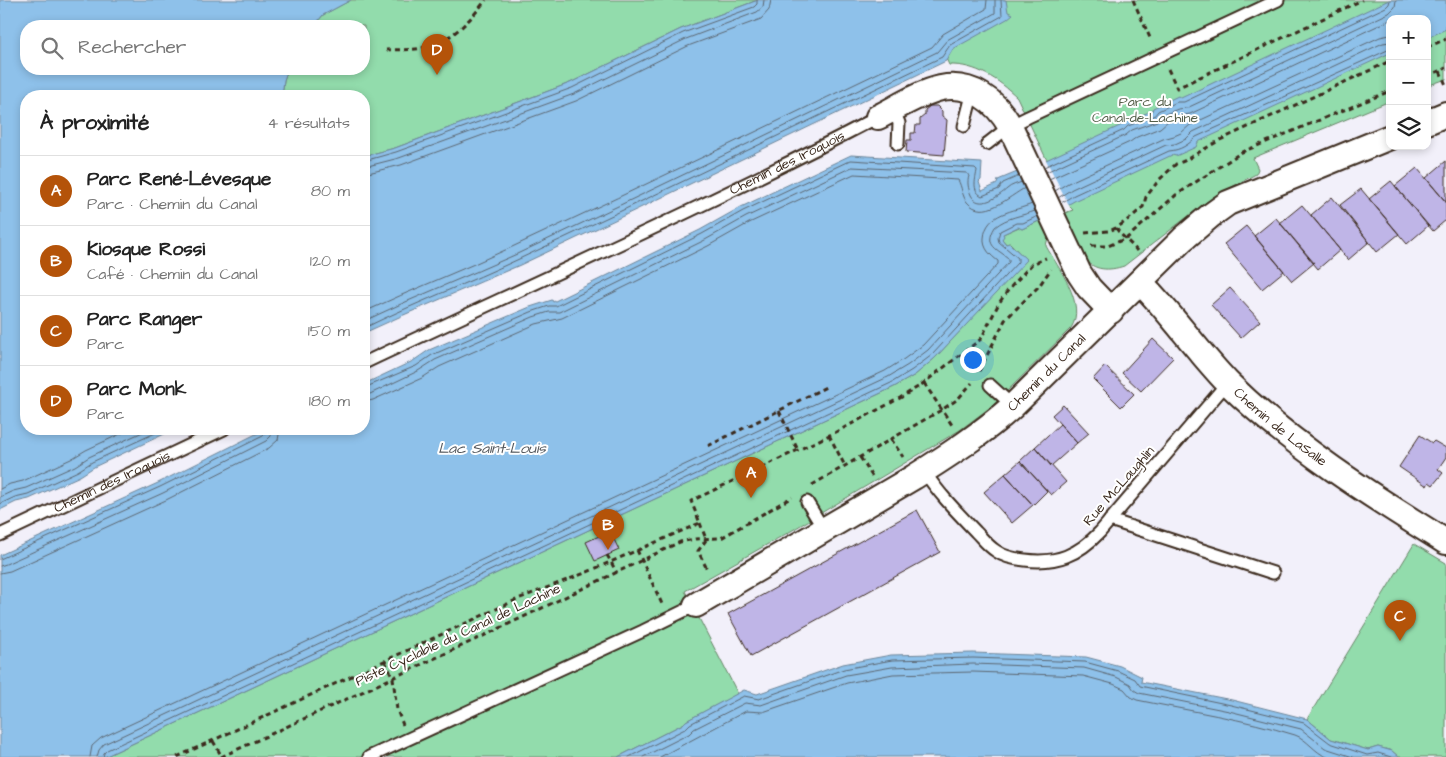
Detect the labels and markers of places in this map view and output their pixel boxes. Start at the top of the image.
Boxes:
pin: D [421,34,453,75]
pin: A [735,457,767,498]
pin: B [592,509,624,550]
pin: C [1384,600,1416,641]

